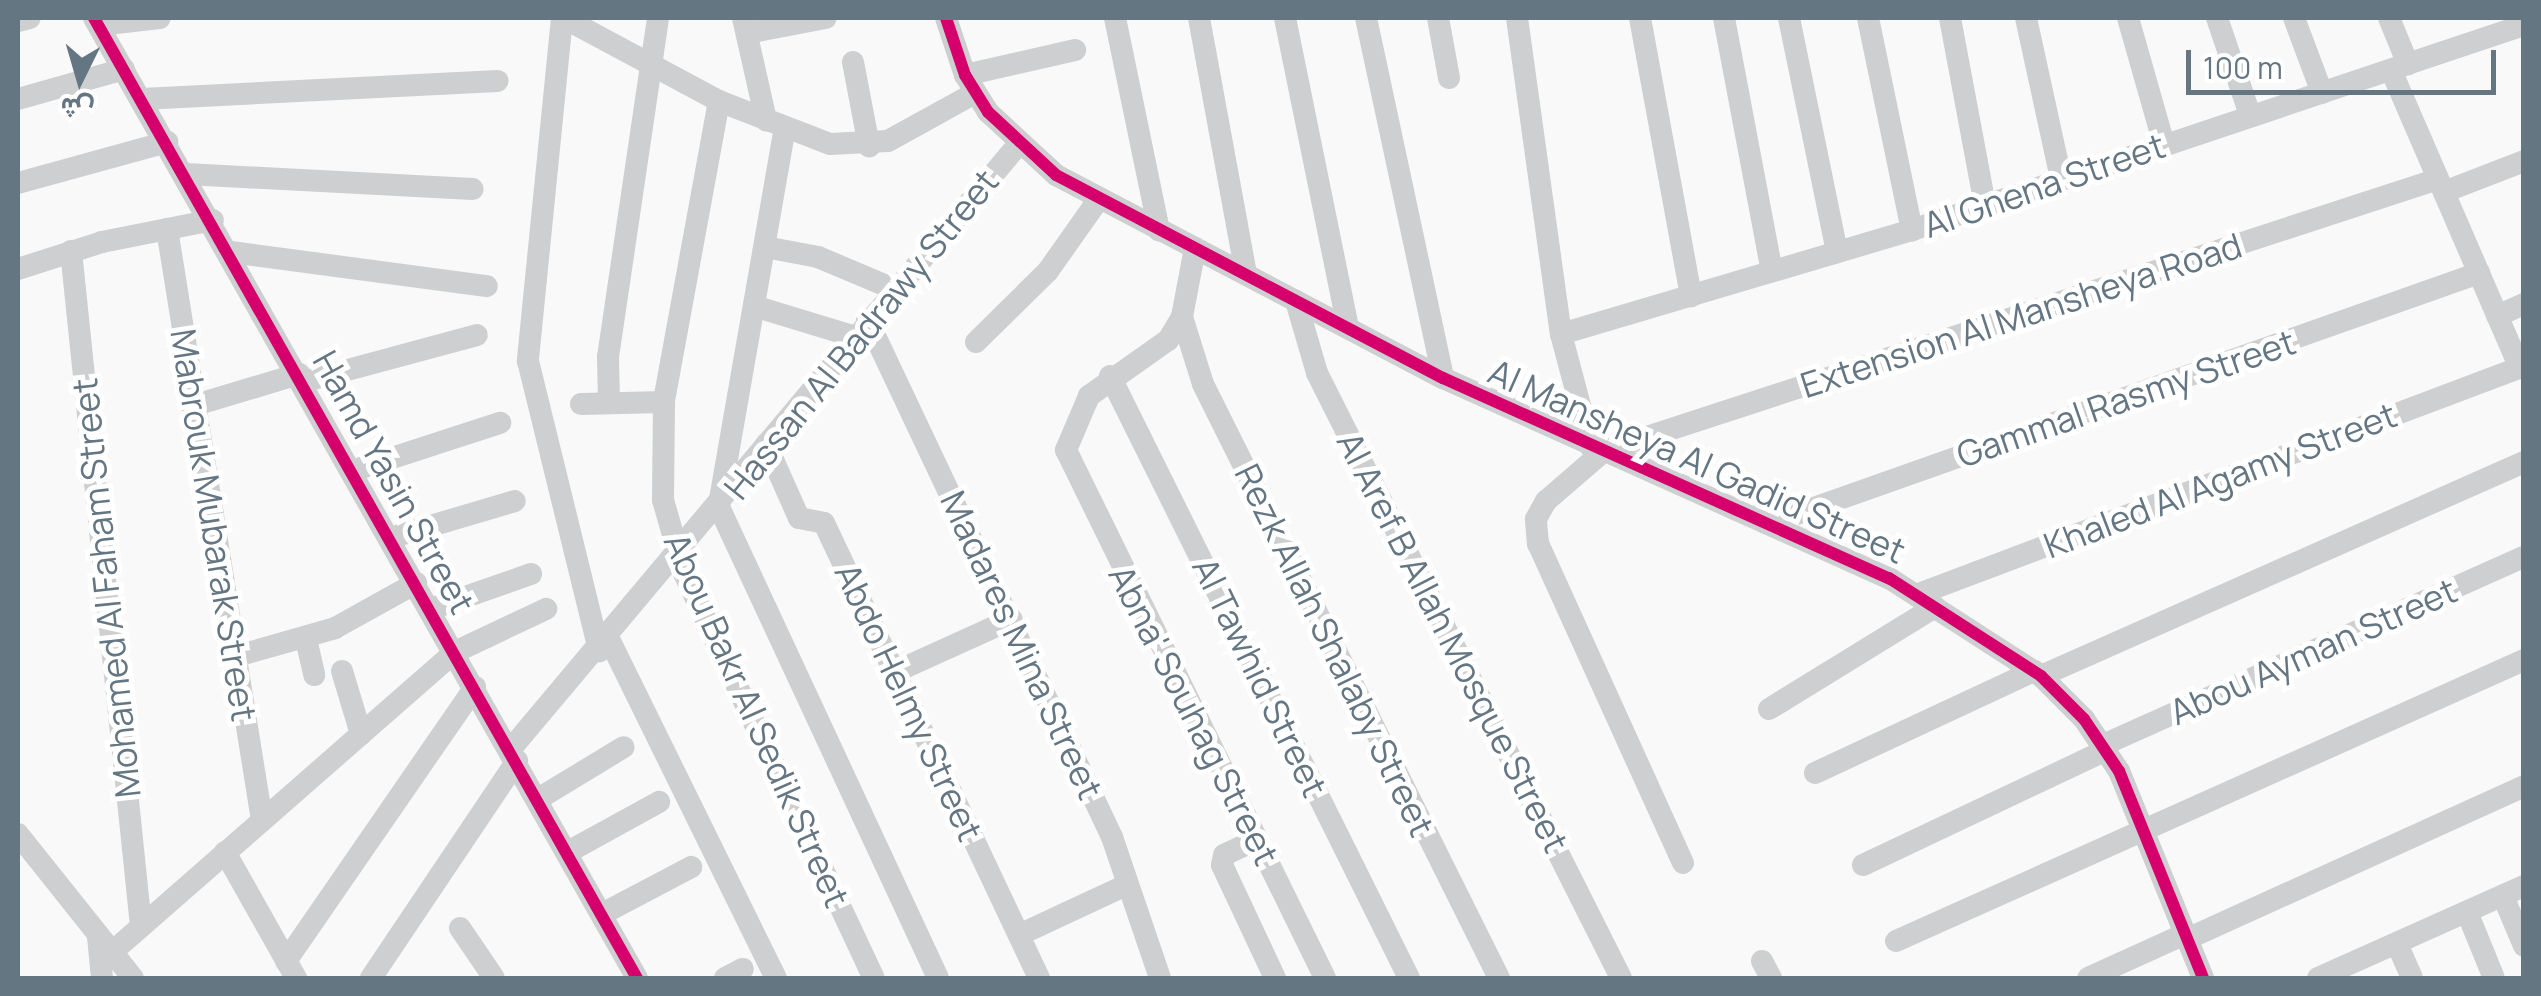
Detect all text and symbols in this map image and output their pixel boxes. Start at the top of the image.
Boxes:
north arrow [30,30,130,130]
scale bar [2191,30,2501,92]
text: 100 m [2203,47,2283,88]
text: ش [59,89,96,130]
street label: Al Gnena Street [1918,124,2170,246]
street label: Hassan Al Badrawy Street [715,161,1007,507]
street label: Extension Al Mansheya Road [1795,224,2247,406]
street label: Gammal Rasmy Street [1951,320,2301,476]
street label: Mabrouk Mubarak Street [162,326,266,724]
street label: Hamd Yasin Street [304,343,484,621]
street label: Al Mansheya Al Gadid Street [1482,350,1912,572]
street label: Mohamed Al Faham Street [63,376,149,800]
street label: Khaled Al Agamy Street [2038,393,2402,567]
street label: Al Aref B Allah Mosque Street [1329,425,1577,859]
street label: Rezk Allah Shalaby Street [1227,457,1443,843]
street label: Madares Mina Street [932,484,1112,806]
street label: Abou Bakr Al Sedik Street [656,527,858,913]
street label: Al Tawhid Street [1184,551,1336,803]
street label: Abdo Helmy Street [826,557,992,847]
street label: Abna' Souhag Street [1100,558,1288,872]
street label: Abou Ayman Street [2163,569,2463,733]

